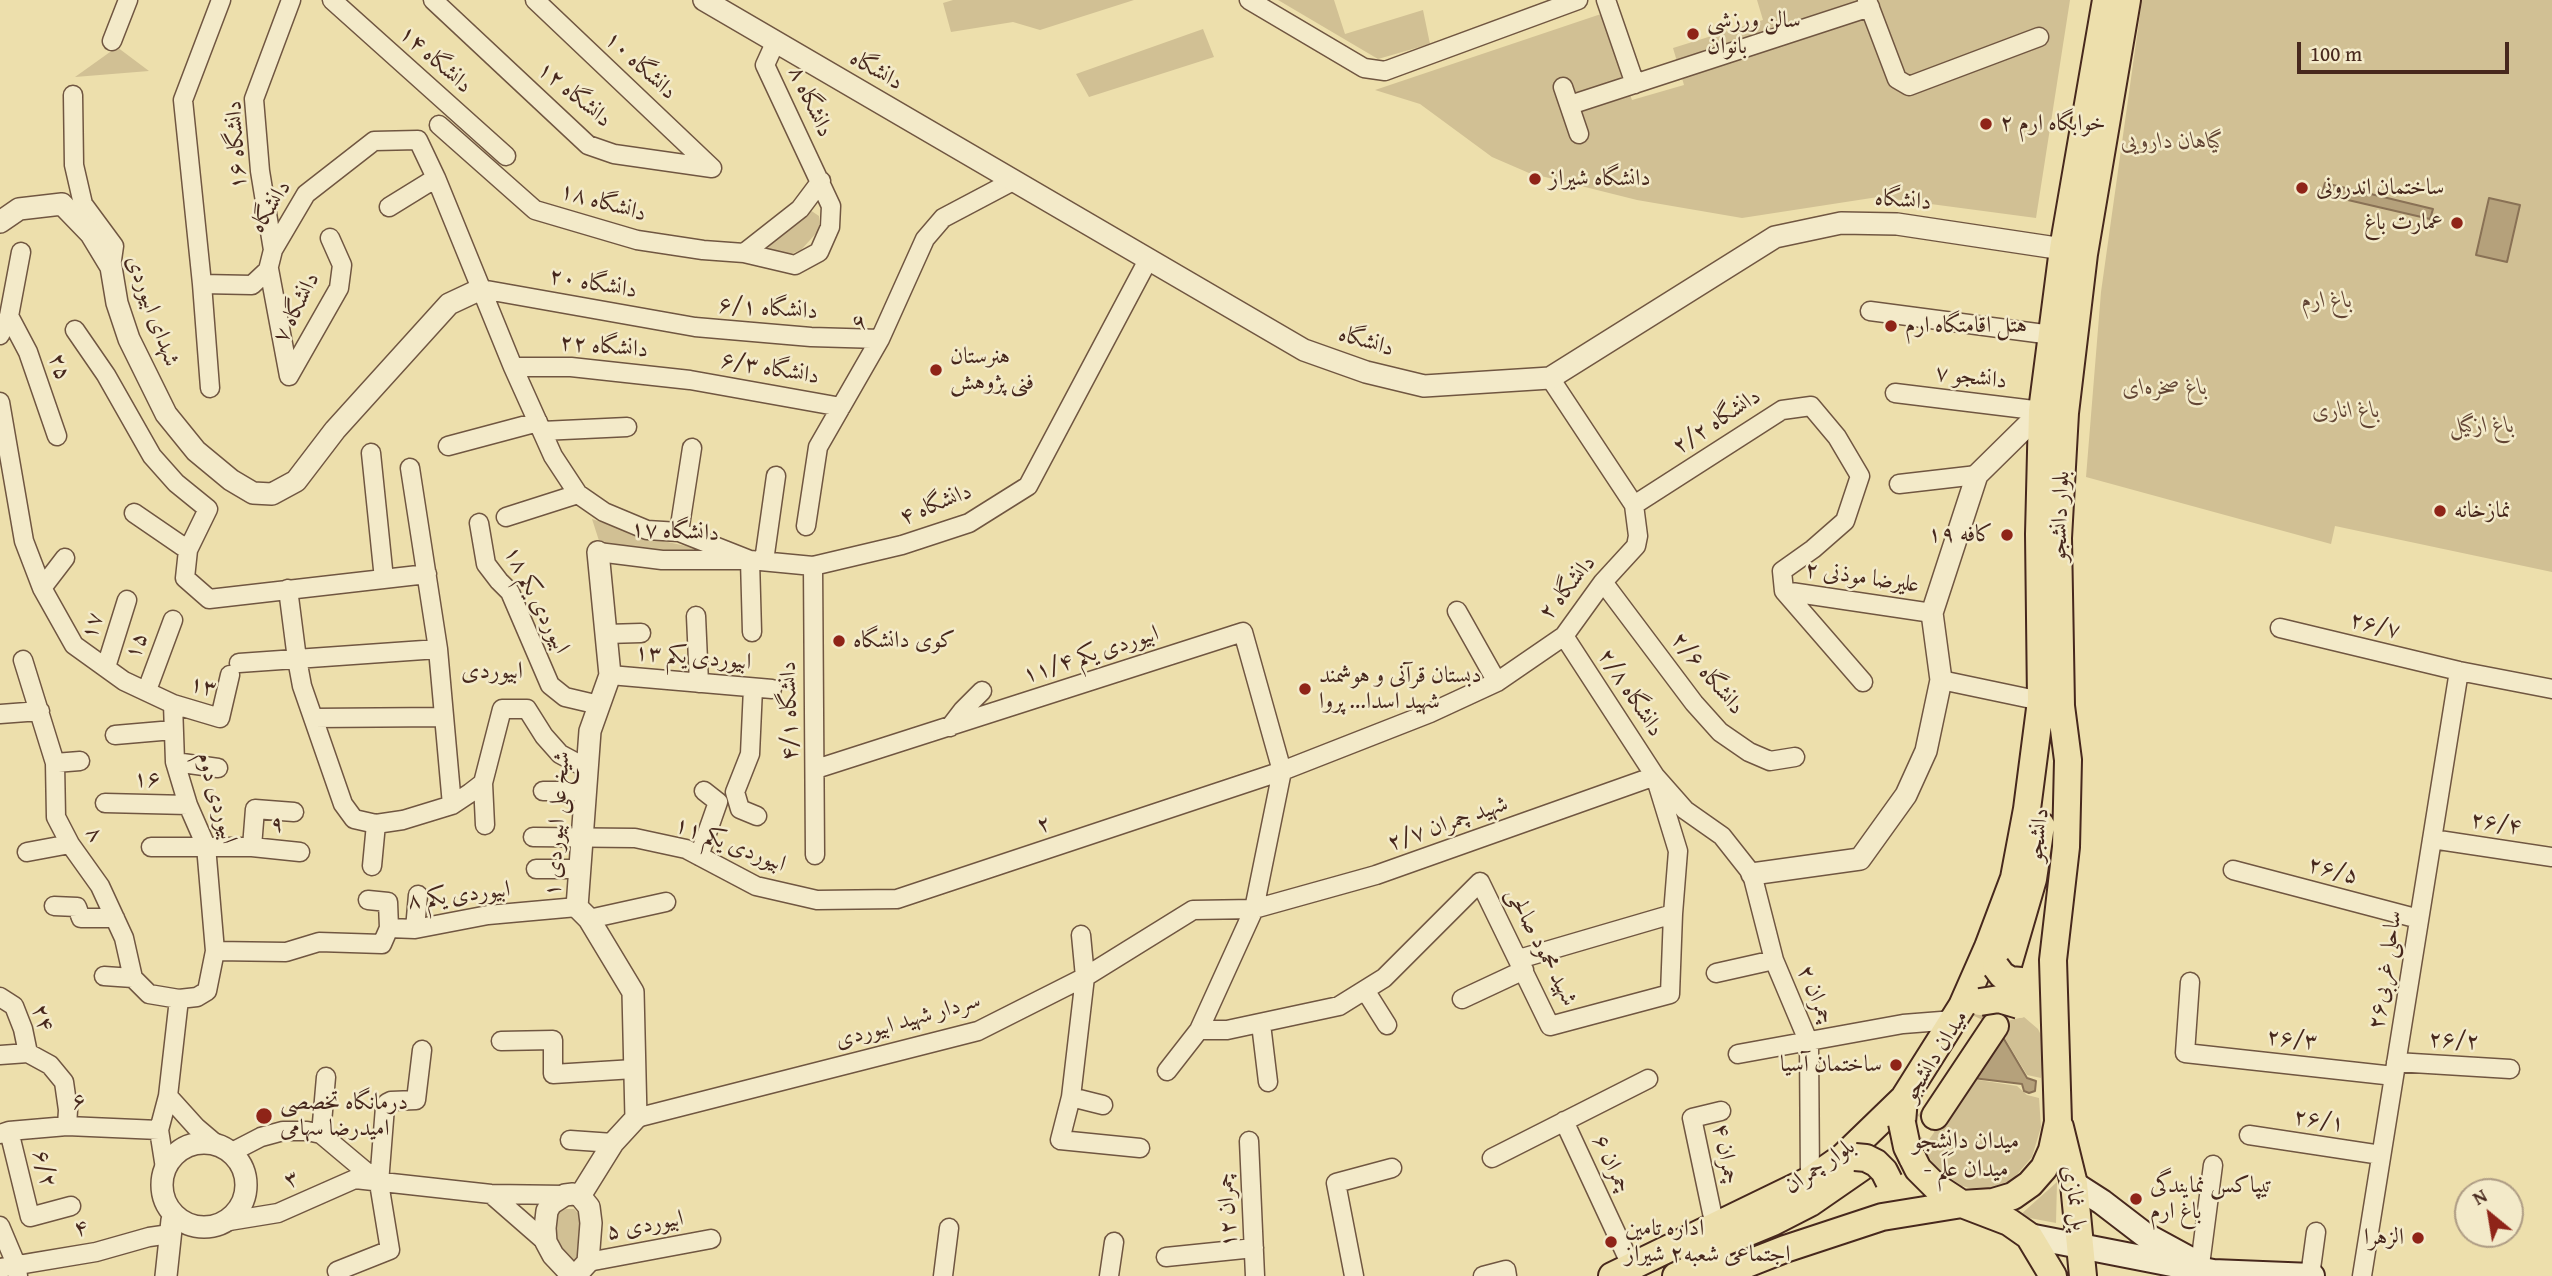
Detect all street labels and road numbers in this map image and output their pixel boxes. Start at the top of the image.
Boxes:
street label: ۱۴ دانشگاه [393,20,477,100]
street label: ۱۰ دانشگاه [598,26,682,106]
street label: دانشگاه [845,45,907,97]
street label: ۱۲ دانشگاه [531,56,617,134]
street label: ۸ دانشگاه [782,62,838,142]
street label: ۱۶ دانشگاه [221,100,253,190]
street label: دانشگاه [244,176,298,238]
street label: ۱۸ دانشگاه [557,178,649,228]
street label: دانشگاه [1874,185,1932,217]
street label: شهدای ابیوردی [119,252,185,370]
street label: ۲۰ دانشگاه [547,263,639,305]
street label: ۷ دانشگاه [268,268,326,348]
street label: ۶/۱ دانشگاه [717,292,819,326]
street label: ۶ [845,310,875,334]
street label: دانشگاه [1335,321,1397,363]
street label: ۲۲ دانشگاه [559,329,649,365]
street label: ۶/۳ دانشگاه [719,347,821,391]
street label: ۲۵ [42,350,76,384]
street label: ۷ دانشجو [1933,360,2009,396]
street label: ۲/۲ دانشگاه [1668,383,1766,461]
street label: بلوار دانشجو [2046,470,2076,562]
street label: ۴ دانشگاه [896,478,976,532]
street label: ۱۷ دانشگاه [630,516,720,548]
street label: ۱۸ ابیوردی یکم [497,542,575,658]
street label: ۲ دانشگاه [1534,550,1602,626]
street label: ۲ علیرضا موذنی [1803,556,1921,600]
street label: ۲۶/۷ [2347,606,2403,646]
street label: ۱۷ [76,609,110,643]
street label: ۱۱/۴ ابیوردی یکم [1020,620,1162,690]
street label: ۲/۶ دانشگاه [1664,627,1750,721]
street label: ۱۵ [119,629,155,663]
street label: ۱۳ ابیوردی یکم [634,639,752,677]
street label: ۲/۸ دانشگاه [1591,644,1669,742]
street label: ۴/۱ دانشگاه [775,661,805,761]
street label: ۱۳ [187,670,219,704]
street label: ابیوردی دوم [190,749,242,847]
street label: شیخ علی ابیوردی ۱ [539,750,577,898]
street label: ۱۶ [133,766,161,794]
street label: ۲/۷ شهید چمران [1384,790,1512,858]
street label: ۲۶/۴ [2469,806,2523,842]
street label: دانشجو [2022,807,2056,863]
street label: ۲ [1033,810,1055,840]
street label: ۹ [269,811,285,839]
street label: ۱۱ ابیوردی یکم [670,811,790,879]
street label: ۸ [79,821,109,847]
street label: ۲۶/۵ [2305,851,2361,891]
street label: ۸ ابیوردی یکم [406,876,512,916]
street label: شهید محمود صالحی [1499,883,1583,1011]
street label: ساحلی غربی۲۶ [2363,908,2409,1032]
street label: ۲ چمران [1790,961,1840,1029]
street label: سردار شهید ابیوردی [832,987,984,1055]
street label: ۲۴ [25,1001,59,1035]
street label: میدان دانشجو [1897,1005,1975,1107]
street label: ۲۶/۳ [2265,1024,2319,1056]
street label: ۲۶/۲ [2428,1026,2480,1056]
street label: ۶ [72,1088,86,1116]
street label: ۲۶/۱ [2292,1103,2346,1139]
street label: ۴ چمران [1706,1121,1744,1187]
street label: ۶ چمران [1586,1130,1636,1198]
street label: بلوار چمران [1779,1133,1861,1201]
street label: ۶/۲ [26,1147,62,1191]
street label: پل نمازی [2055,1163,2093,1233]
street label: ۳ [280,1165,304,1195]
street label: ۱۲ چمران [1212,1172,1244,1248]
street label: ۵ ابیوردی [604,1205,686,1247]
street label: ۴ [72,1214,90,1244]

